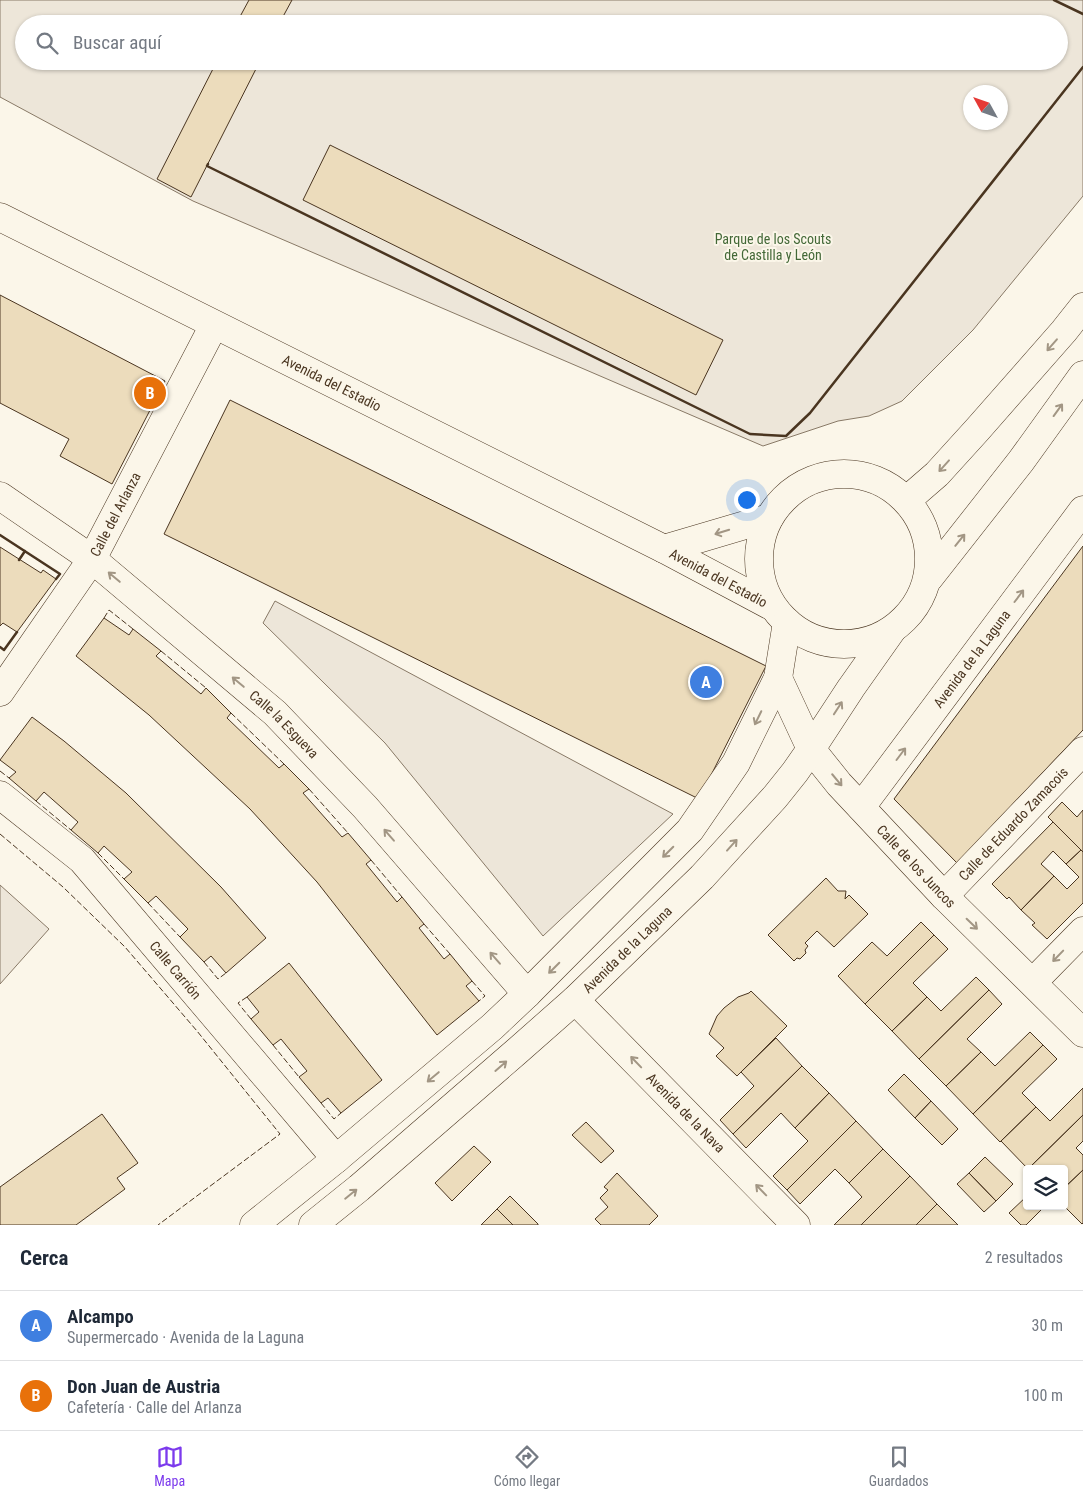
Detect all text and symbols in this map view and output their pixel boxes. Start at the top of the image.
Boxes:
search box [15,15,1068,70]
icon: search [33,29,61,57]
text: Buscar aquí [73,31,162,54]
north arrow [963,85,1008,130]
park label: Parque de los Scouts de Castilla y León [715,231,831,263]
one-way arrow [1047,338,1058,351]
street label: Avenida del Estadio [280,352,384,414]
pin: B [134,374,166,412]
one-way arrow [1053,404,1063,418]
one-way arrow [938,460,950,473]
street label: Calle del Arlanza [87,470,144,559]
your location [734,487,760,513]
one-way arrow [715,527,731,537]
one-way arrow [954,534,965,547]
street label: Avenida del Estadio [667,545,770,610]
one-way arrow [107,572,120,583]
one-way arrow [1014,589,1024,603]
street label: Avenida de la Laguna [930,607,1013,711]
pin: A [690,663,722,701]
one-way arrow [232,677,245,688]
street label: Calle la Esgueva [246,687,322,761]
one-way arrow [833,702,843,716]
one-way arrow [753,710,762,725]
one-way arrow [895,748,906,761]
street label: Calle de Eduardo Zamacois [955,764,1071,884]
one-way arrow [831,774,842,787]
street label: Calle de los Juncos [874,822,959,911]
one-way arrow [383,828,395,841]
one-way arrow [726,838,738,851]
one-way arrow [662,846,674,859]
street label: Avenida de la Laguna [579,903,675,996]
one-way arrow [966,918,979,930]
street label: Calle Carrión [146,938,205,1002]
one-way arrow [1052,950,1064,963]
one-way arrow [490,951,501,964]
one-way arrow [547,962,560,974]
one-way arrow [630,1056,642,1068]
one-way arrow [494,1060,507,1071]
street label: Avenida de la Nava [643,1070,728,1156]
one-way arrow [427,1071,440,1083]
map controls [1023,1165,1068,1210]
button: layers [1023,1165,1068,1210]
one-way arrow [755,1184,768,1196]
one-way arrow [344,1189,357,1200]
text: Cerca [20,1246,68,1270]
text: 2 resultados [985,1248,1063,1267]
text: Alcampo [67,1305,134,1328]
text: A [31,1316,41,1335]
text: 30 m [1031,1316,1063,1335]
text: Supermercado · Avenida de la Laguna [67,1328,304,1347]
text: Don Juan de Austria [67,1375,220,1398]
text: B [32,1386,40,1405]
text: 100 m [1024,1386,1063,1405]
text: Cafetería · Calle del Arlanza [67,1398,242,1417]
tab: Mapa [154,1443,185,1489]
tab: Cómo llegar [494,1443,560,1489]
tab: Guardados [869,1443,929,1489]

